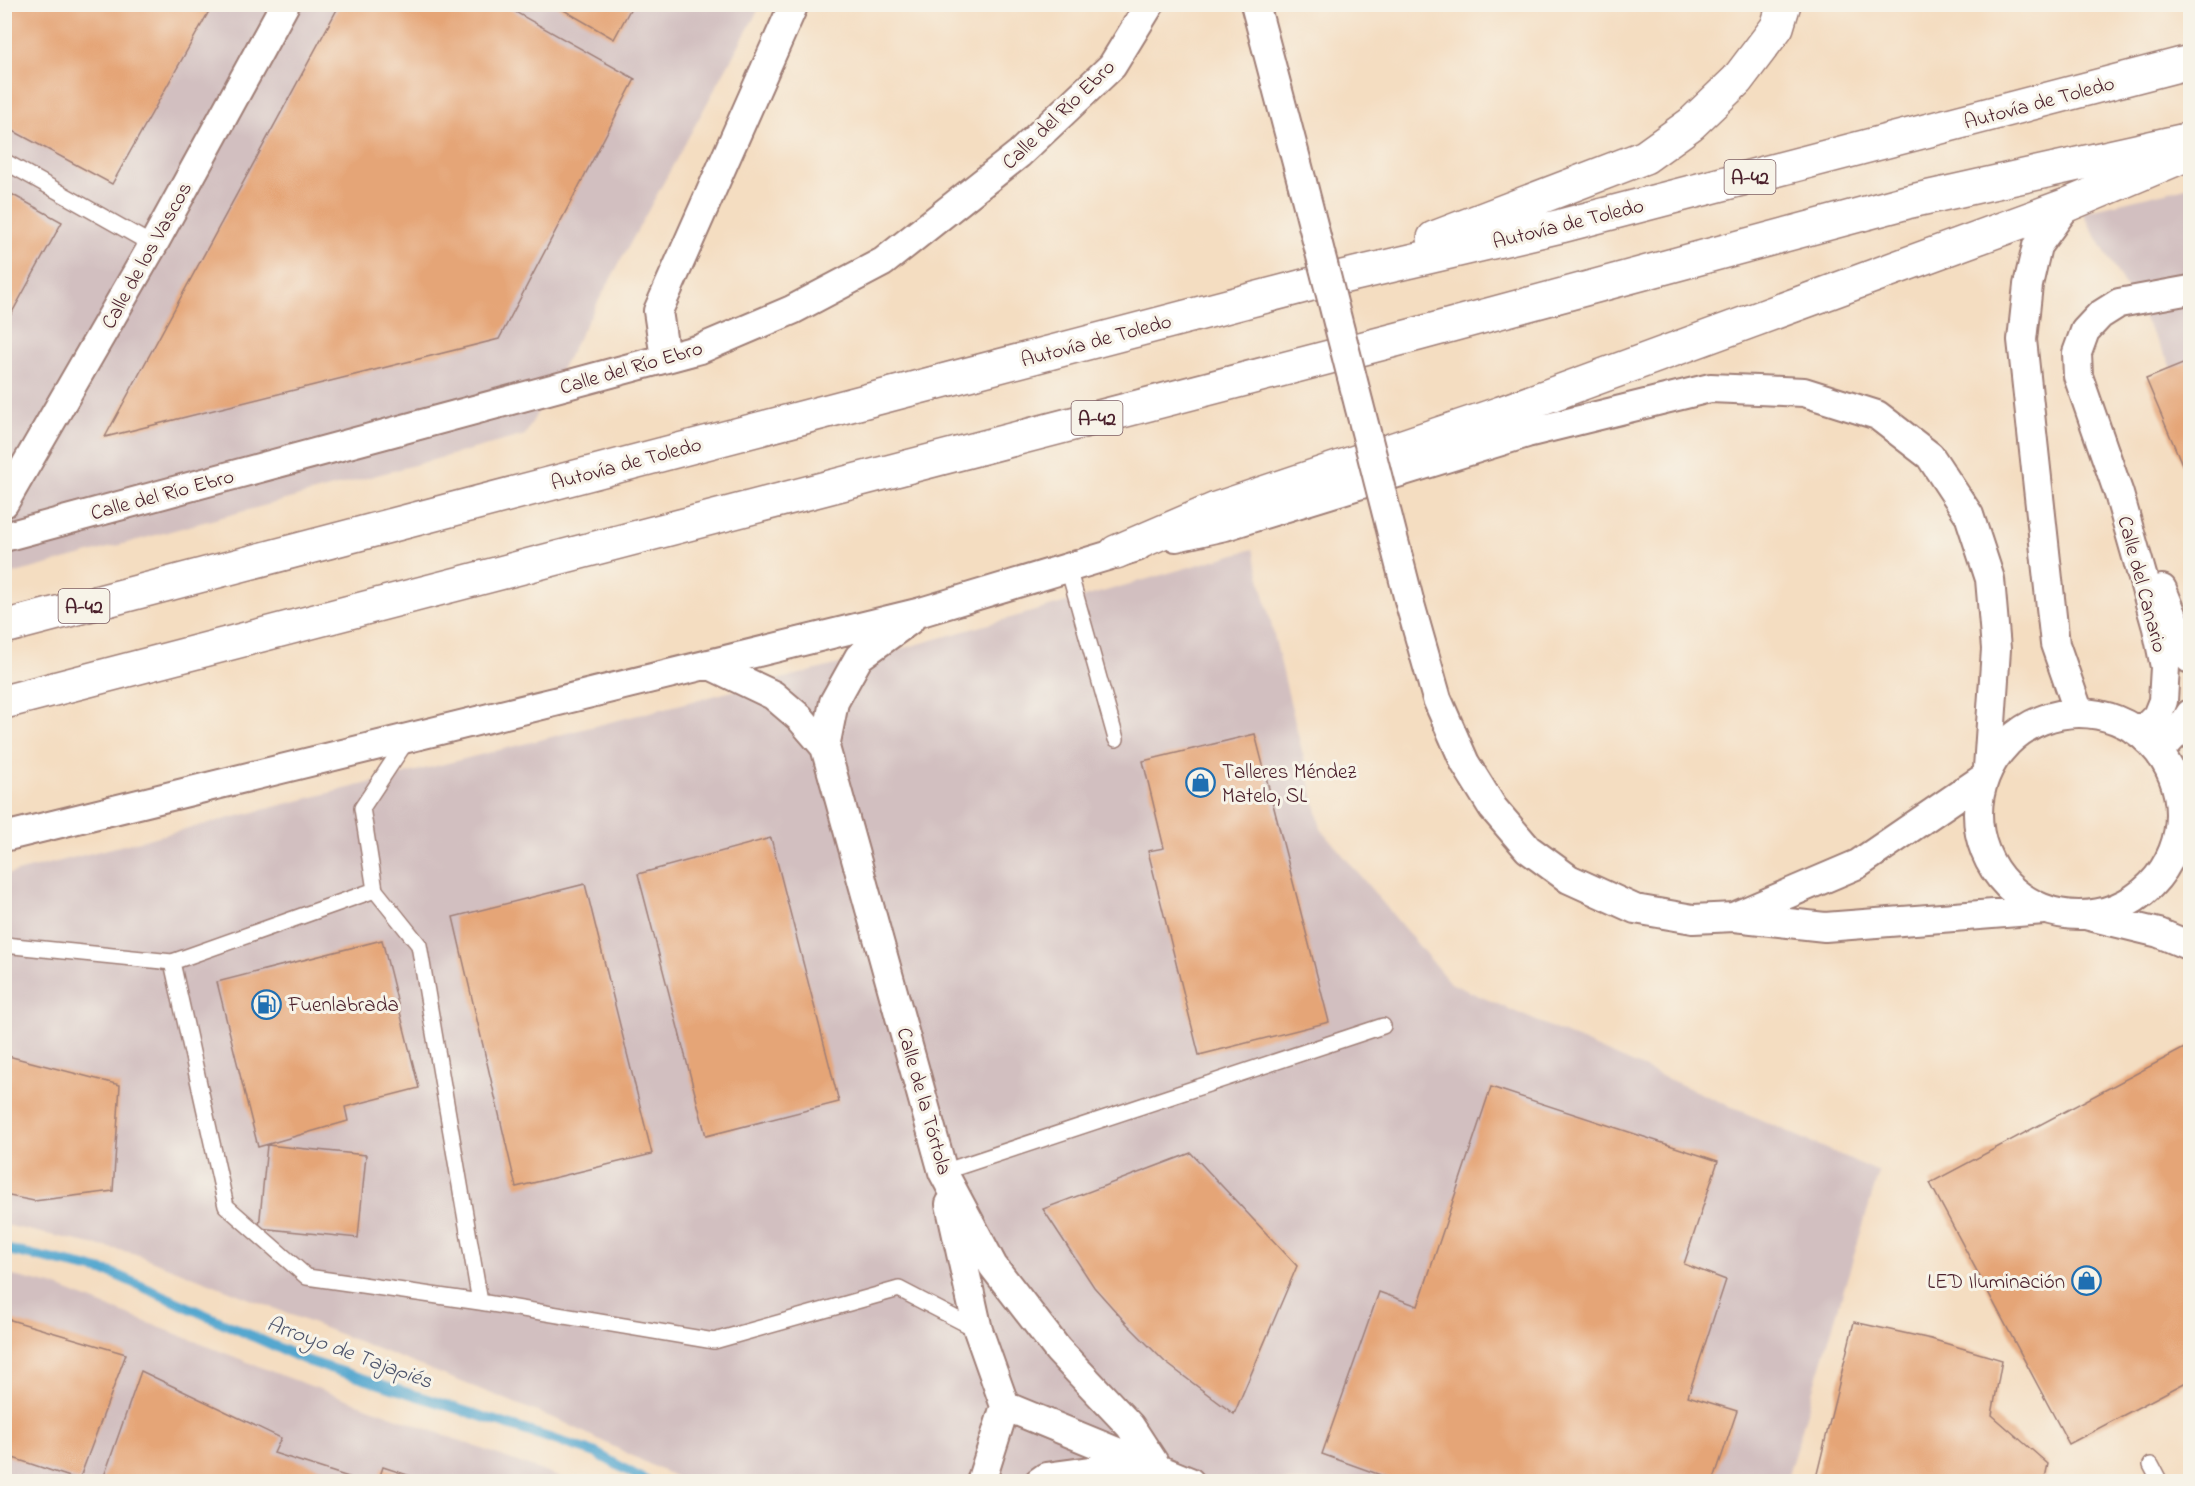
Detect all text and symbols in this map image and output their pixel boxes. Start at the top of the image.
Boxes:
street label: Calle del Río Ebro [996,53,1123,177]
street label: Autovía de Toledo [1961,69,2118,138]
road number: A-42 [1724,160,1776,194]
street label: Calle de los Vascos [95,177,201,335]
street label: Autovía de Toledo [1490,192,1647,258]
street label: Autovía de Toledo [1018,307,1175,376]
street label: Calle del Río Ebro [557,334,707,404]
road number: A-42 [1072,401,1122,435]
street label: Autovía de Toledo [548,430,705,499]
street label: Calle del Río Ebro [87,462,238,529]
street label: Calle del Canario [2108,513,2174,656]
road number: A-42 [58,589,110,623]
place label: Talleres Méndez Matelo, SL [1222,758,1356,812]
shop icon: Talleres Méndez Matelo, SL [1185,767,1217,799]
fuel station icon: Fuenlabrada [251,988,283,1020]
place label: Fuenlabrada [287,991,399,1021]
street label: Calle de la Tórtola [888,1024,958,1179]
shop icon: LED Iluminación [2070,1265,2102,1297]
place label: LED Iluminación [1927,1268,2065,1298]
water label: Arroyo de Tajapiés [262,1309,437,1399]

